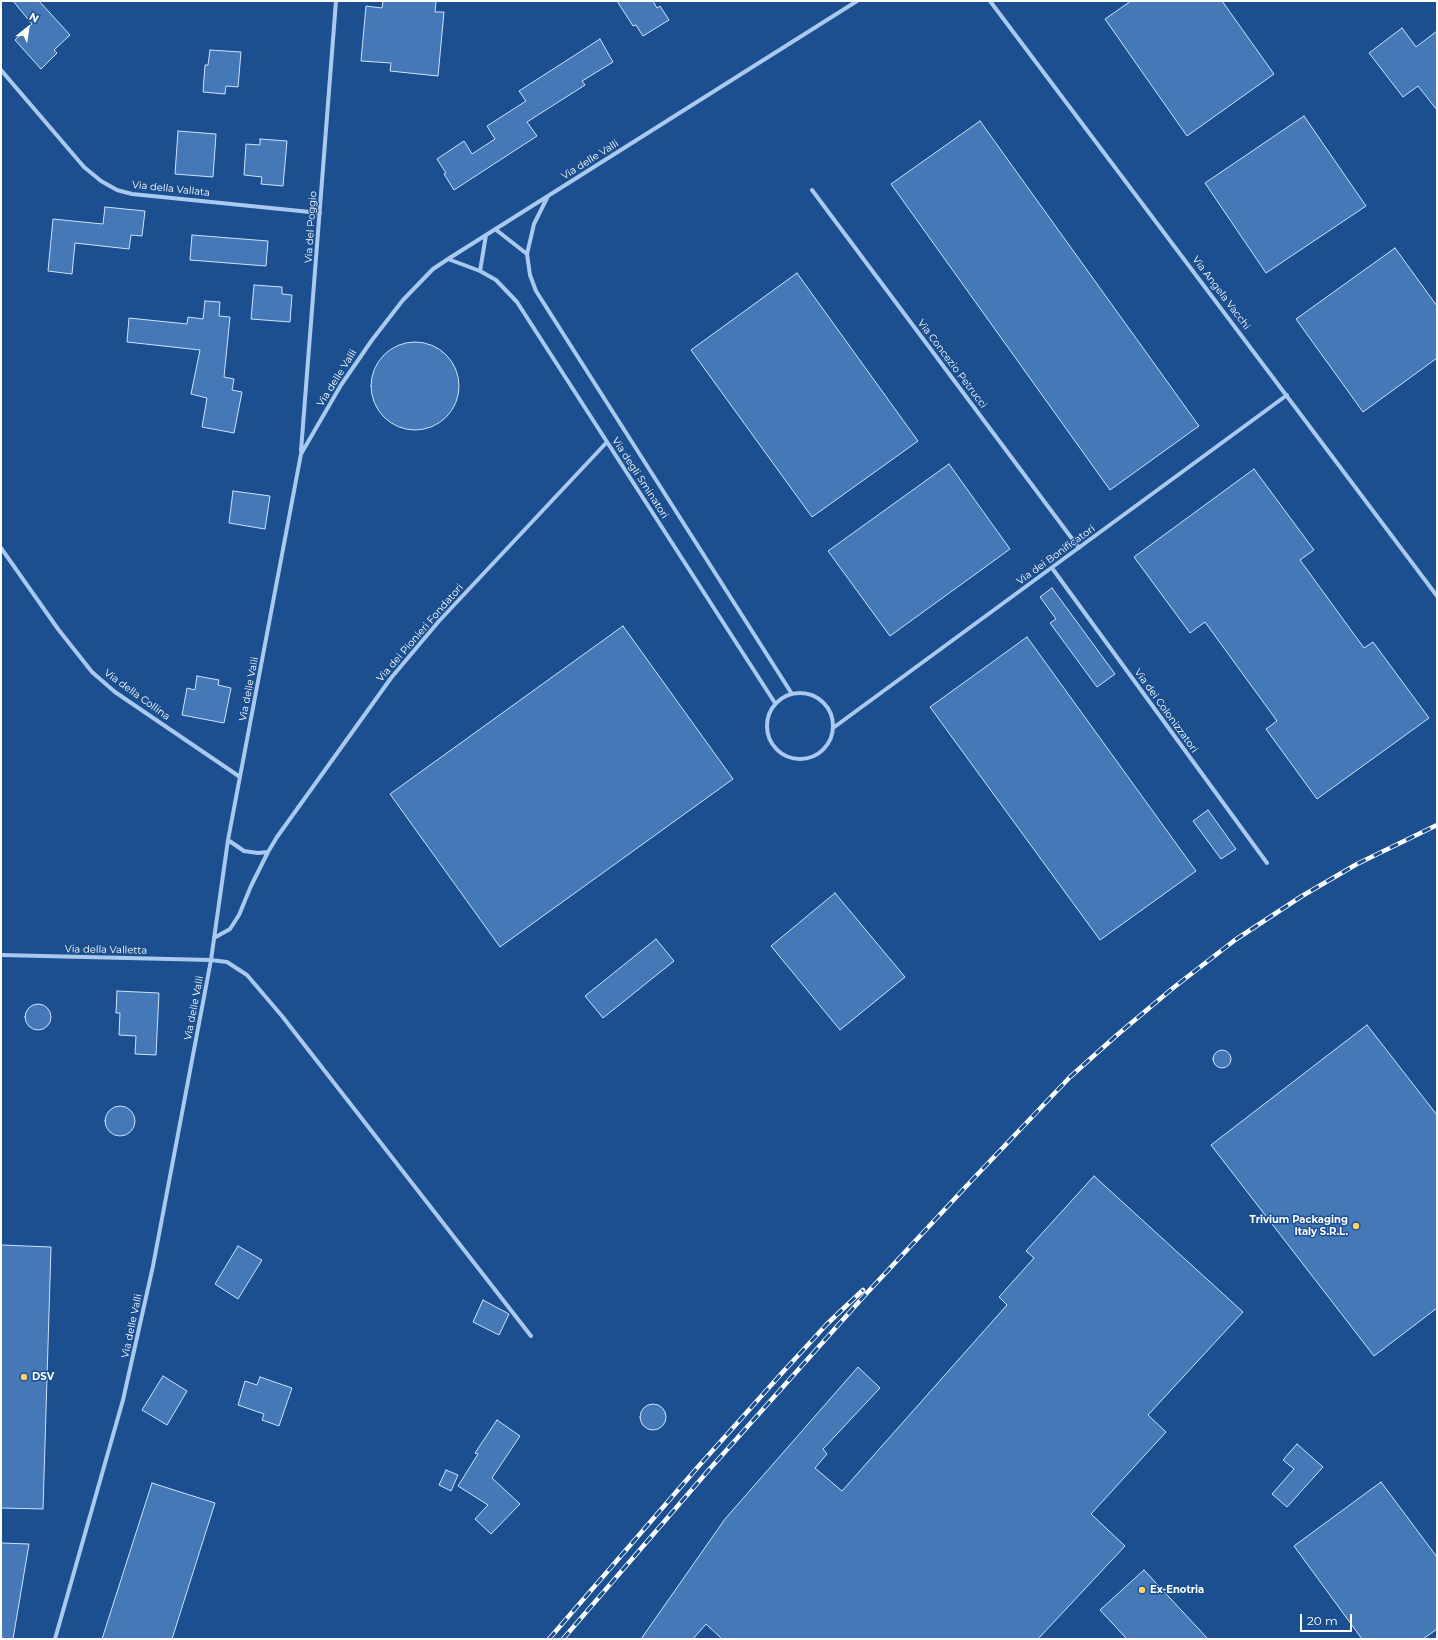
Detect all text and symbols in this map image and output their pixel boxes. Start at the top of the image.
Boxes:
north arrow [8,8,48,48]
text: N [27,9,41,26]
street label: Via delle Valli [559,138,621,182]
street label: Via della Vallata [132,179,210,199]
street label: Via del Poggio [302,191,320,263]
street label: Via Angela Vacchi [1189,254,1253,332]
street label: Via Concezio Petrucci [915,317,989,411]
street label: Via delle Valli [315,347,359,409]
street label: Via degli Sminatori [609,435,671,521]
street label: Via dei Bonificatori [1015,523,1097,587]
street label: Via dei Pionieri Fondatori [374,582,466,684]
street label: Via delle Valli [237,656,261,722]
street label: Via della Collina [102,667,172,723]
street label: Via dei Colonizzatori [1132,667,1200,755]
street label: Via della Valletta [65,943,147,957]
street label: Via delle Valli [182,975,206,1041]
place label: Trivium Packaging Italy S.R.L. [1250,1214,1348,1238]
marker: Trivium Packaging Italy S.R.L. [1351,1221,1361,1231]
street label: Via delle Valli [119,1293,145,1359]
place label: DSV [32,1371,54,1383]
marker: DSV [19,1372,29,1382]
place label: Ex-Enotria [1150,1584,1204,1596]
marker: Ex-Enotria [1137,1585,1147,1595]
scale bar [1302,1606,1354,1632]
text: 20 m [1307,1613,1338,1628]

